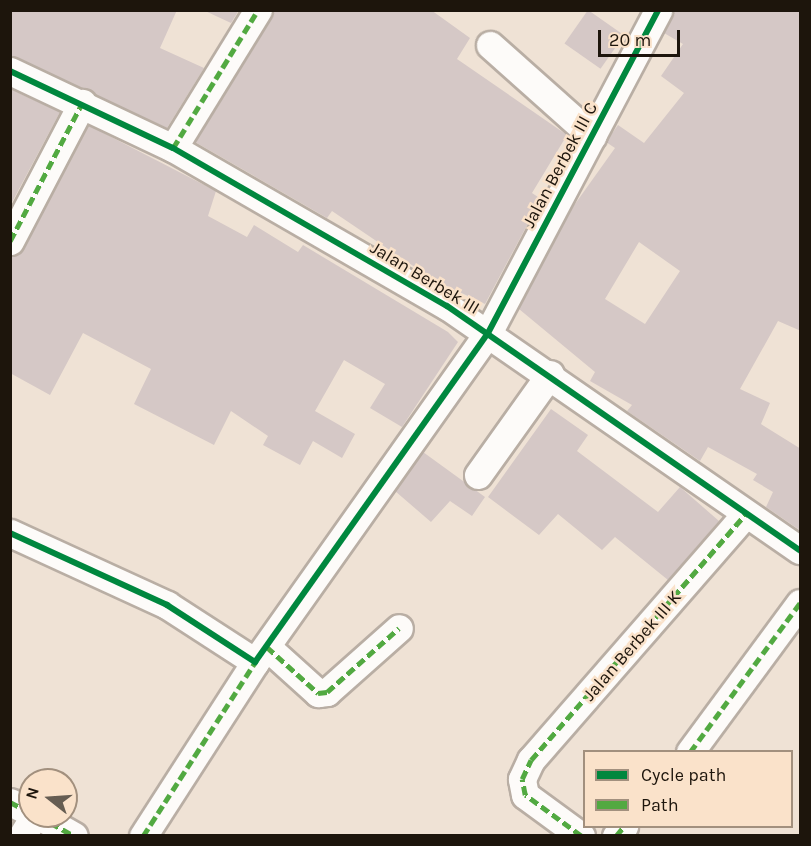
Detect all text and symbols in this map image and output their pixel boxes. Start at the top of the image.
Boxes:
scale bar [601,18,684,56]
text: 20 m [609,29,651,51]
street label: Jalan Berbek III C [518,99,602,231]
street label: Jalan Berbek III [366,237,484,319]
street label: Jalan Berbek III K [578,587,686,705]
legend [583,750,793,828]
text: Cycle path [641,764,726,786]
north arrow [18,768,78,828]
text: N [21,785,43,801]
text: Path [641,794,679,816]

